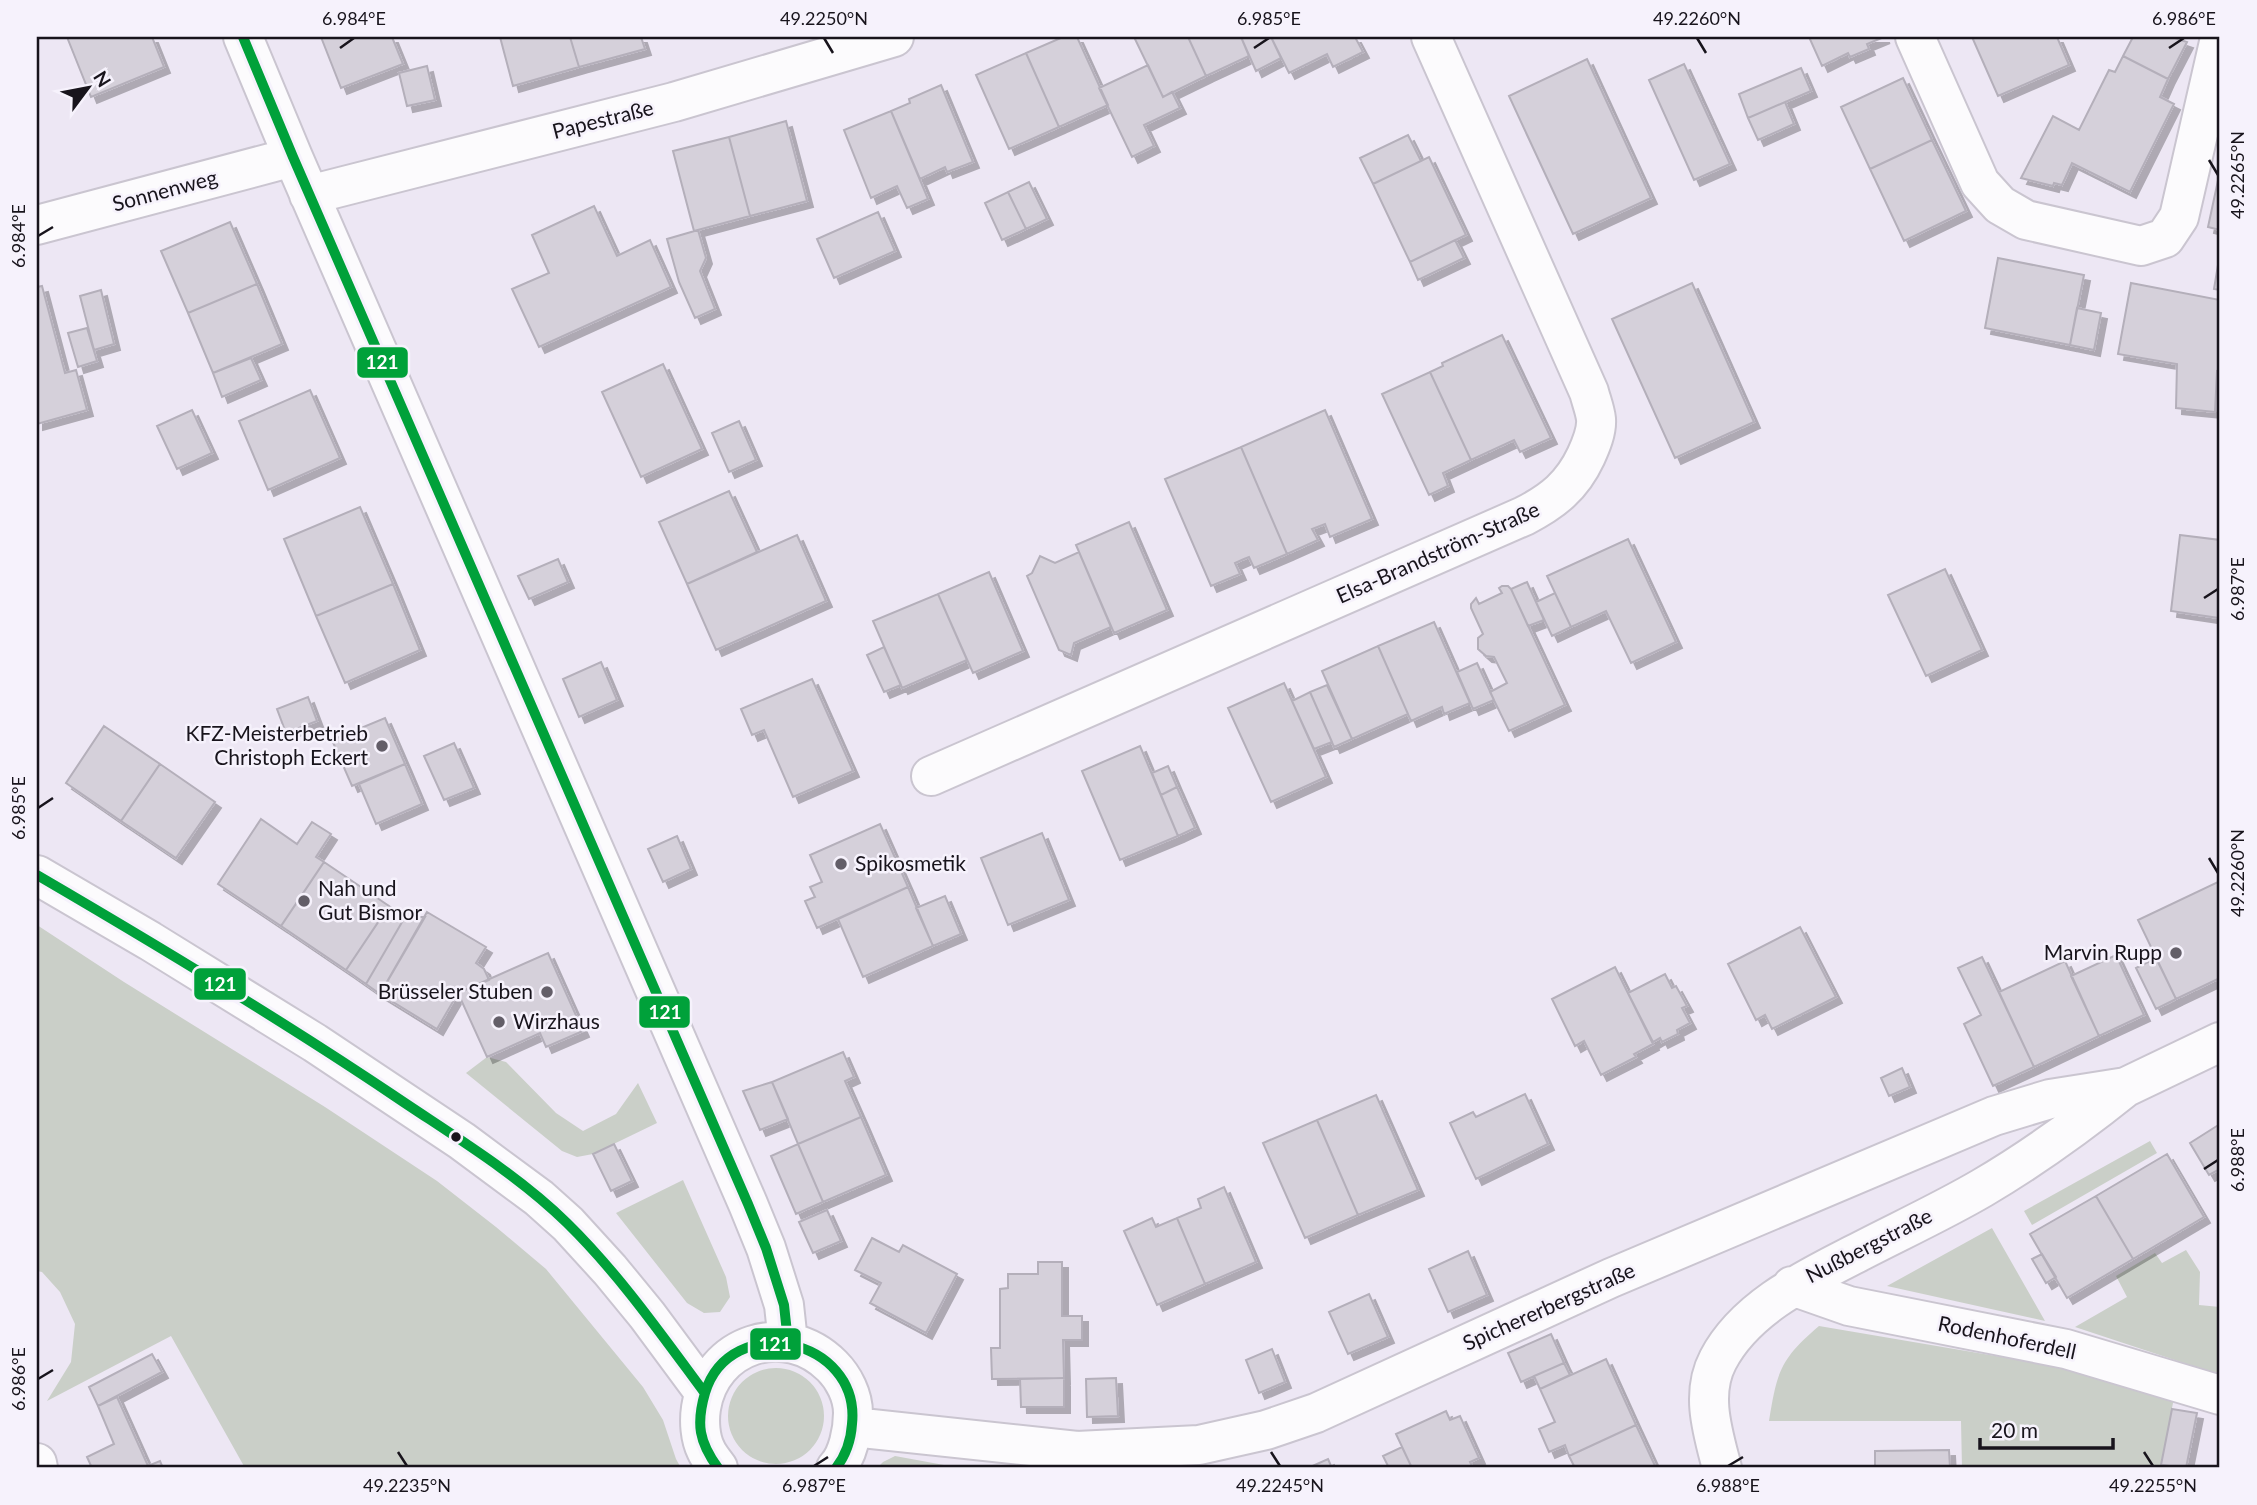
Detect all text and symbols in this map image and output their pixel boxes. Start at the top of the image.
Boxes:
text: 6.984°E [322,7,386,29]
text: 49.2250°N [780,7,868,29]
text: 6.985°E [1237,7,1301,29]
text: 49.2260°N [1653,7,1741,29]
text: 6.986°E [2152,7,2216,29]
north arrow [52,52,122,122]
text: N [89,66,116,91]
street label: Papestraße [549,94,656,143]
text: 49.2265°N [2226,131,2248,219]
street label: Sonnenweg [109,164,220,216]
text: 6.984°E [7,204,29,268]
line badge: 121 [356,346,409,379]
text: 121 [365,350,399,373]
street label: Elsa-Brandström-Straße [1332,496,1543,608]
text: 6.987°E [2226,557,2248,621]
place label: KFZ-Meisterbetrieb Christoph Eckert [185,720,368,769]
marker: KFZ-Meisterbetrieb Christoph Eckert [374,738,390,754]
text: 6.985°E [7,776,29,840]
text: 49.2260°N [2226,829,2248,917]
place label: Spikosmetik [855,850,966,875]
marker: Spikosmetik [833,856,849,872]
place label: Nah und Gut Bismor [318,875,422,924]
marker: Nah und Gut Bismor [296,893,312,909]
place label: Marvin Rupp [2044,939,2162,964]
marker: Marvin Rupp [2168,945,2184,961]
line badge: 121 [193,967,247,1001]
text: 121 [203,972,237,995]
place label: Brüsseler Stuben [378,978,533,1003]
marker: Brüsseler Stuben [539,984,555,1000]
line badge: 121 [638,995,691,1029]
text: 121 [648,1000,682,1023]
place label: Wirzhaus [513,1008,600,1033]
marker: Wirzhaus [491,1014,507,1030]
text: 6.988°E [2226,1128,2248,1192]
unlabelled marker [449,1130,463,1144]
street label: Nußbergstraße [1801,1202,1936,1287]
street label: Spichererbergstraße [1458,1256,1638,1355]
street label: Rodenhoferdell [1936,1310,2079,1363]
line badge: 121 [749,1327,802,1361]
text: 121 [758,1332,792,1355]
text: 6.986°E [7,1347,29,1411]
scale bar [1980,1407,2114,1451]
text: 20 m [1991,1417,2038,1442]
text: 49.2235°N [363,1474,451,1496]
text: 6.987°E [782,1474,846,1496]
text: 49.2245°N [1236,1474,1324,1496]
text: 6.988°E [1696,1474,1760,1496]
text: 49.2255°N [2109,1474,2197,1496]

